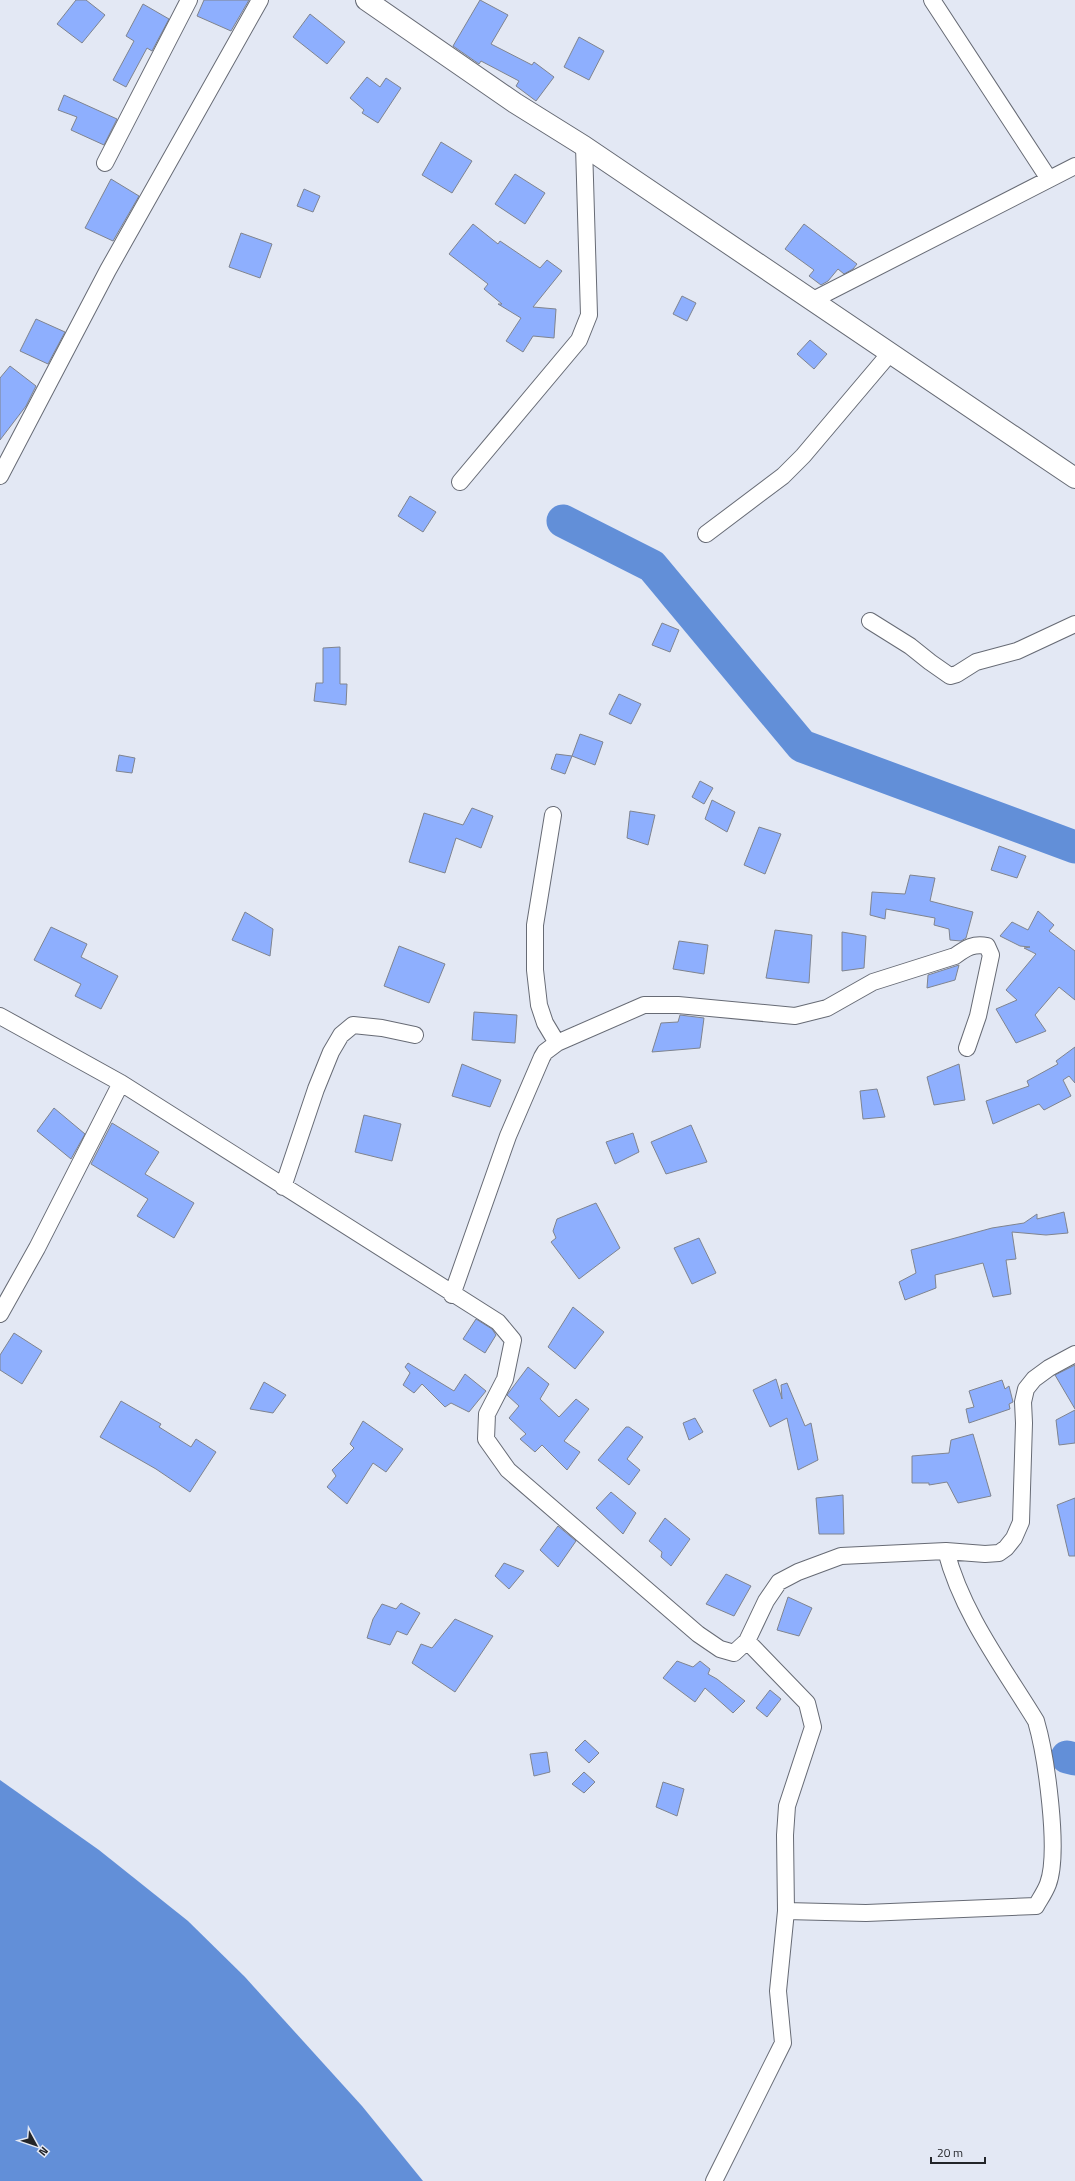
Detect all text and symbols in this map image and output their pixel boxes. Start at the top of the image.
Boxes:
north arrow [16,2125,56,2165]
scale bar [931,2139,985,2165]
text: N [35,2143,52,2159]
text: 20 m [937,2143,963,2162]

